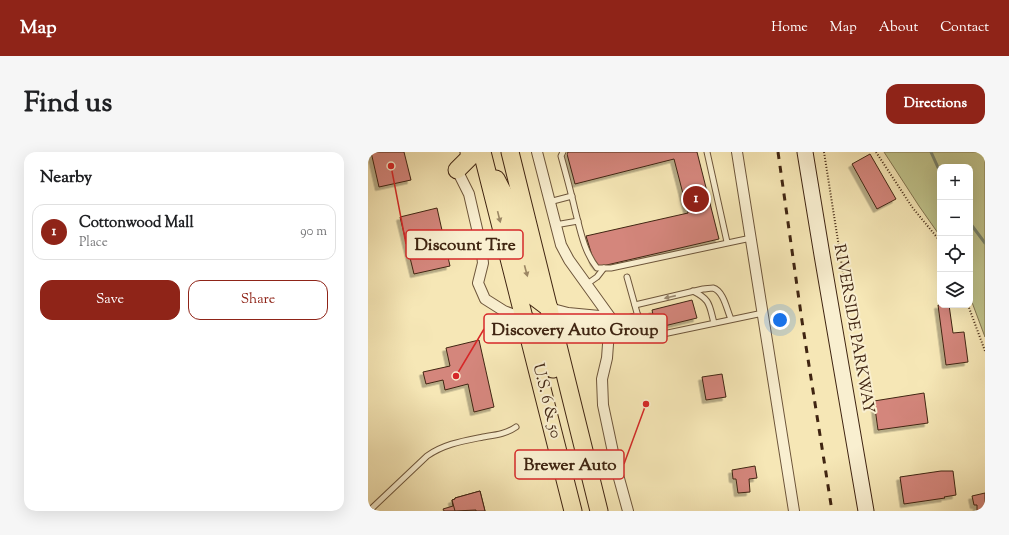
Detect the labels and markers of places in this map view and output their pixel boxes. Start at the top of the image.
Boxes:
pin: 1 [683,184,709,214]
callout: Discount Tire [406,230,523,259]
callout: Discovery Auto Group [484,314,667,343]
callout: Brewer Auto [515,450,624,479]

